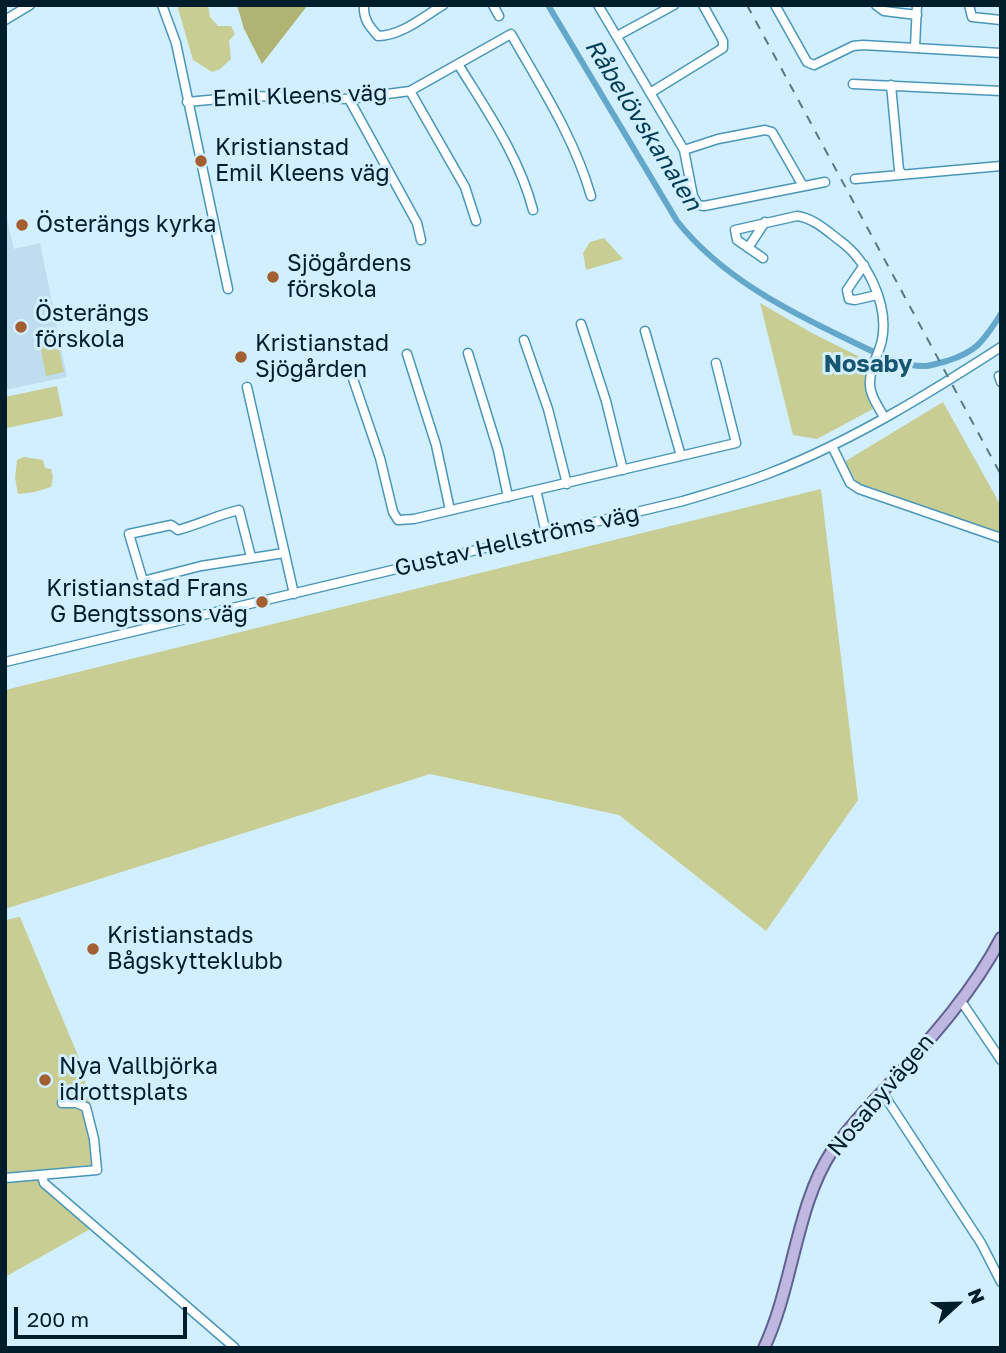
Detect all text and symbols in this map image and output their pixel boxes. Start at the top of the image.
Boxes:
water label: Råbelövskanalen [579,34,707,216]
street label: Emil Kleens väg [212,79,388,113]
place label: Kristianstad Emil Kleens väg [215,134,390,188]
marker: Kristianstad Emil Kleens väg [193,153,209,169]
place label: Österängs kyrka [36,211,217,239]
marker: Österängs kyrka [14,217,30,233]
place label: Sjögårdens förskola [287,250,411,304]
marker: Sjögårdens förskola [265,269,281,285]
place label: Österängs förskola [35,300,149,354]
marker: Österängs förskola [13,319,29,335]
place label: Kristianstad Sjögården [255,330,389,384]
marker: Kristianstad Sjögården [233,349,249,365]
district label: Nosaby [824,350,912,378]
street label: Gustav Hellströms väg [392,499,642,583]
place label: Kristianstad Frans G Bengtssons väg [46,575,248,629]
marker: Kristianstad Frans G Bengtssons väg [254,594,270,610]
place label: Kristianstads Bågskytteklubb [107,922,283,976]
marker: Kristianstads Bågskytteklubb [85,941,101,957]
street label: Nosabyvägen [822,1028,940,1162]
place label: Nya Vallbjörka idrottsplats [59,1053,218,1107]
marker: Nya Vallbjörka idrottsplats [37,1072,53,1088]
north arrow [922,1269,992,1339]
text: N [964,1285,990,1307]
scale bar [18,1294,191,1338]
text: 200 m [27,1306,89,1332]

